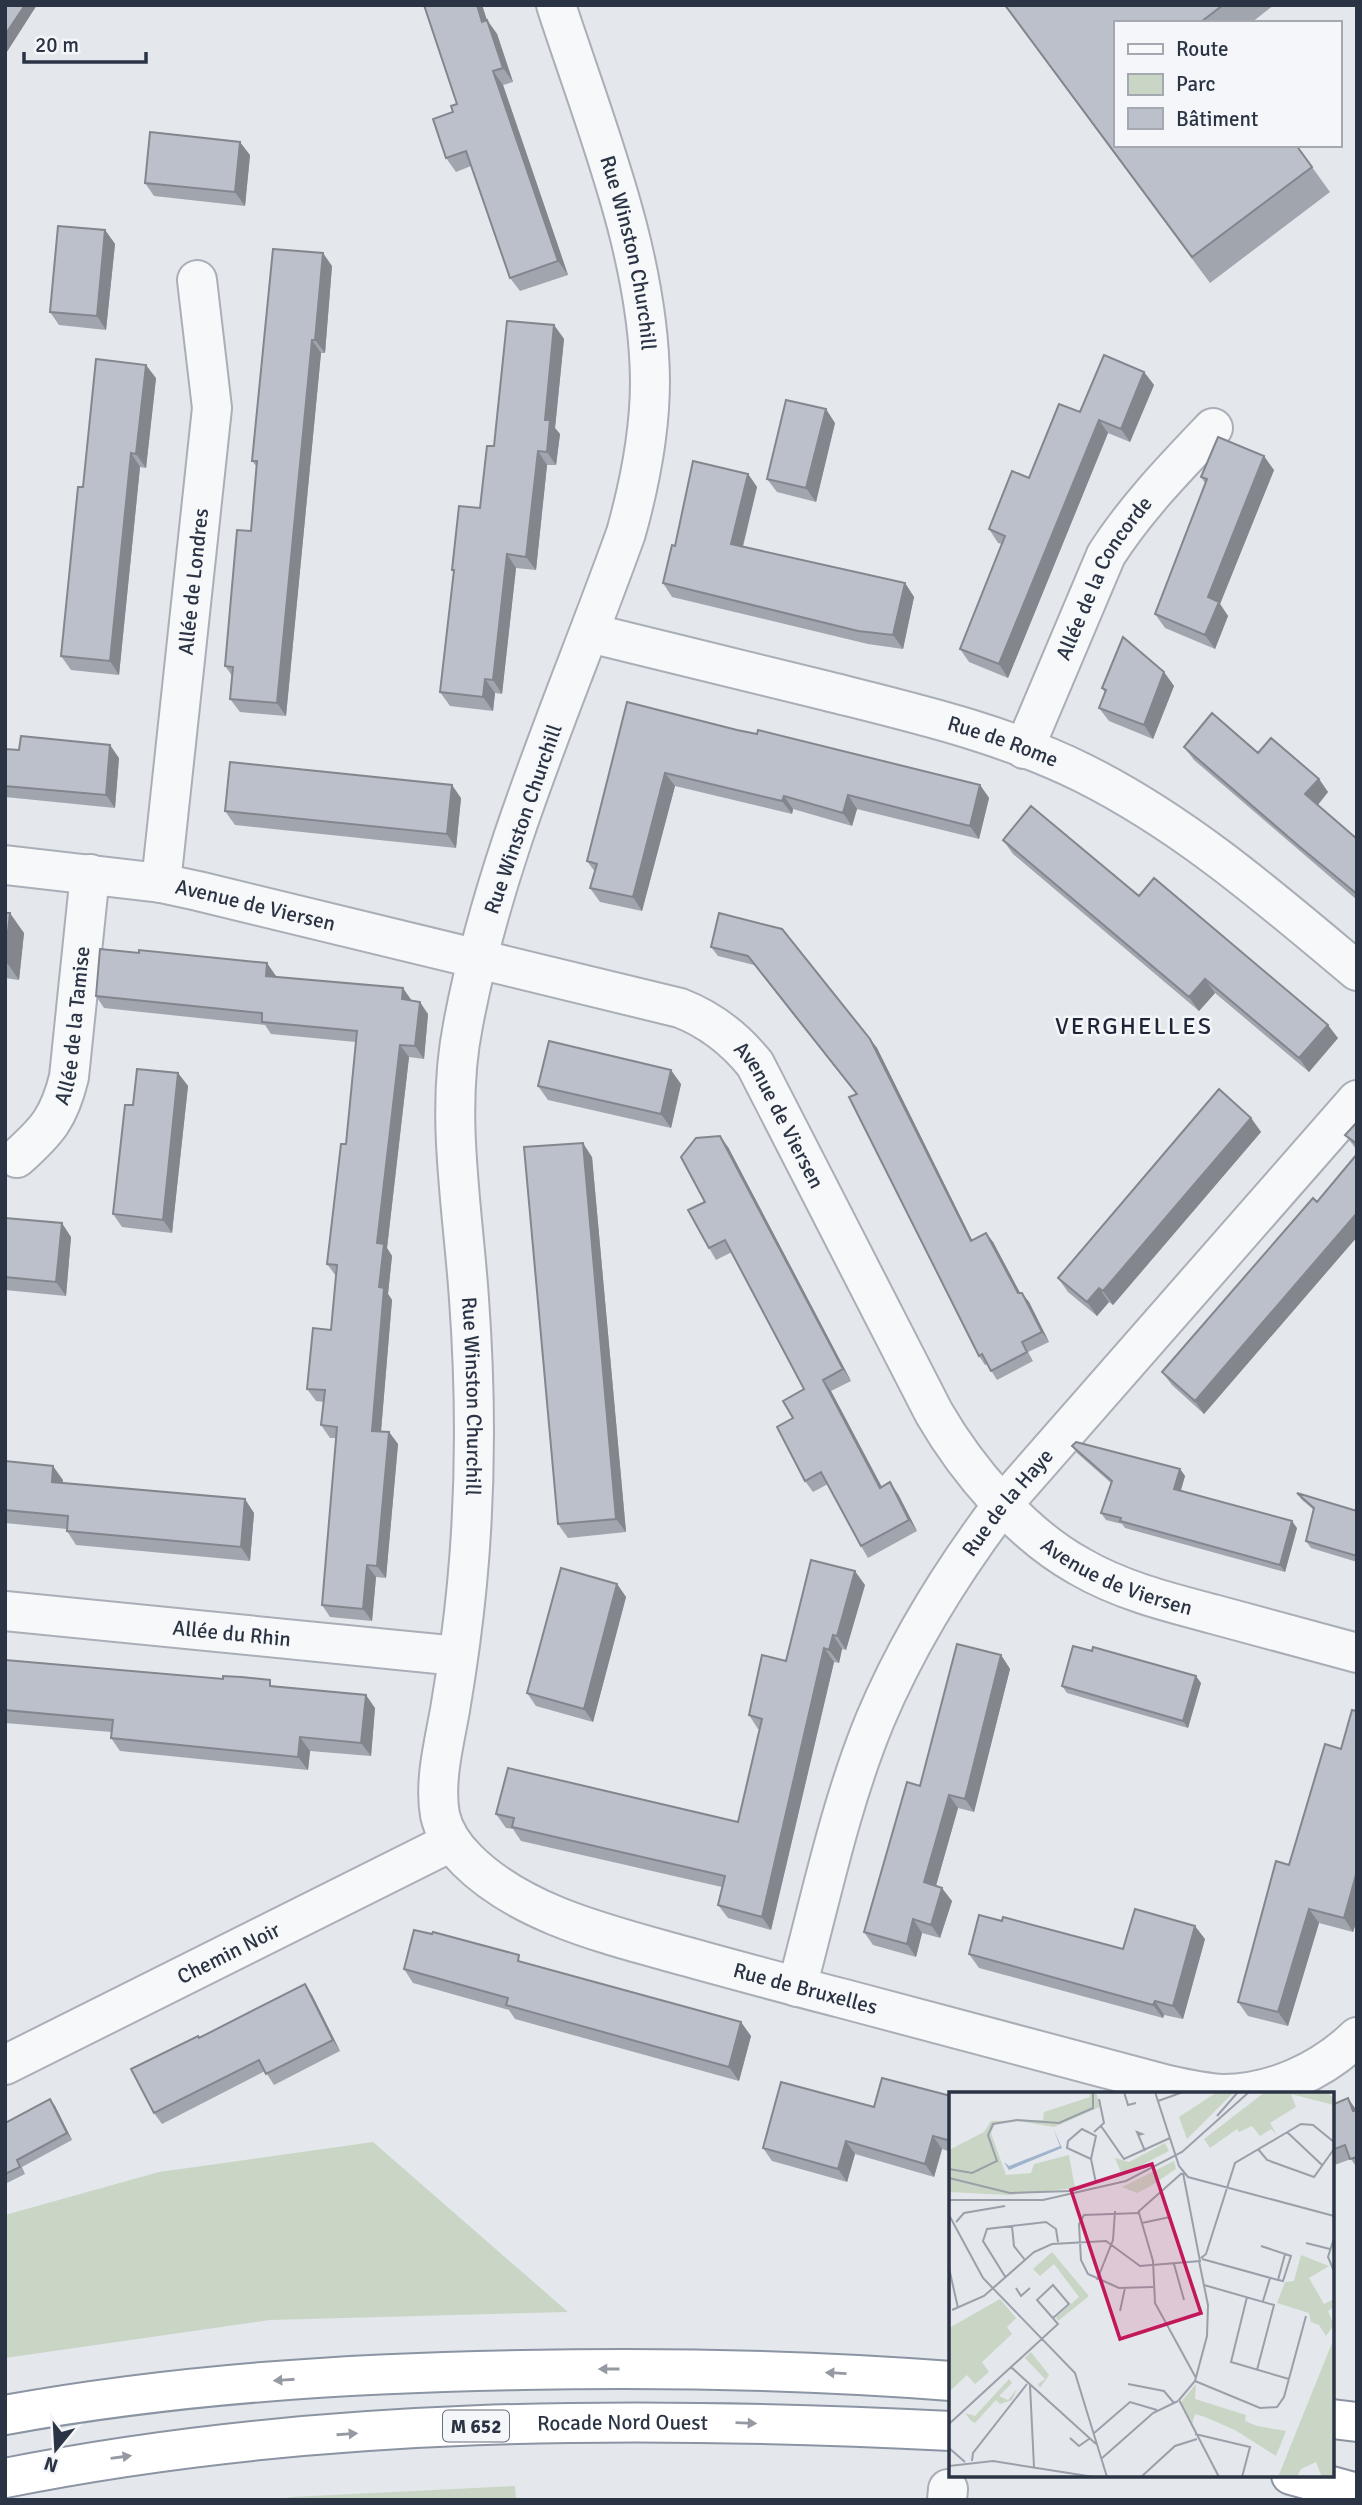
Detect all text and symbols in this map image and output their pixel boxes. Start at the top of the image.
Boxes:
scale bar [24,21,147,65]
legend [1114,21,1341,147]
text: 20 m [35,32,79,58]
text: Route [1176,36,1228,62]
text: Parc [1176,71,1215,97]
text: Bâtiment [1176,106,1258,132]
street label: Rue Winston Churchill [594,152,662,351]
street label: Allée de la Concorde [1050,491,1158,664]
street label: Allée de Londres [173,507,214,656]
street label: Rue de Rome [945,710,1062,773]
street label: Rue Winston Churchill [478,721,568,917]
street label: Avenue de Viersen [173,873,338,937]
street label: Allée de la Tamise [48,945,95,1108]
district label: VERGHELLES [1055,1011,1213,1041]
street label: Avenue de Viersen [729,1036,830,1193]
street label: Rue Winston Churchill [456,1296,487,1496]
street label: Rue de la Haye [956,1443,1059,1561]
street label: Avenue de Viersen [1036,1532,1195,1621]
street label: Allée du Rhin [172,1615,292,1652]
street label: Chemin Noir [173,1916,285,1990]
street label: Rue de Bruxelles [730,1957,880,2020]
inset map [949,2092,1334,2477]
one-way arrow [598,2363,620,2375]
one-way arrow [825,2368,847,2379]
one-way arrow [272,2375,294,2386]
street label: Rocade Nord Ouest [537,2409,708,2436]
road number: M 652 [443,2410,509,2442]
north arrow [21,2414,91,2484]
one-way arrow [735,2417,757,2429]
one-way arrow [336,2428,358,2439]
text: N [41,2451,61,2478]
one-way arrow [110,2451,132,2462]

